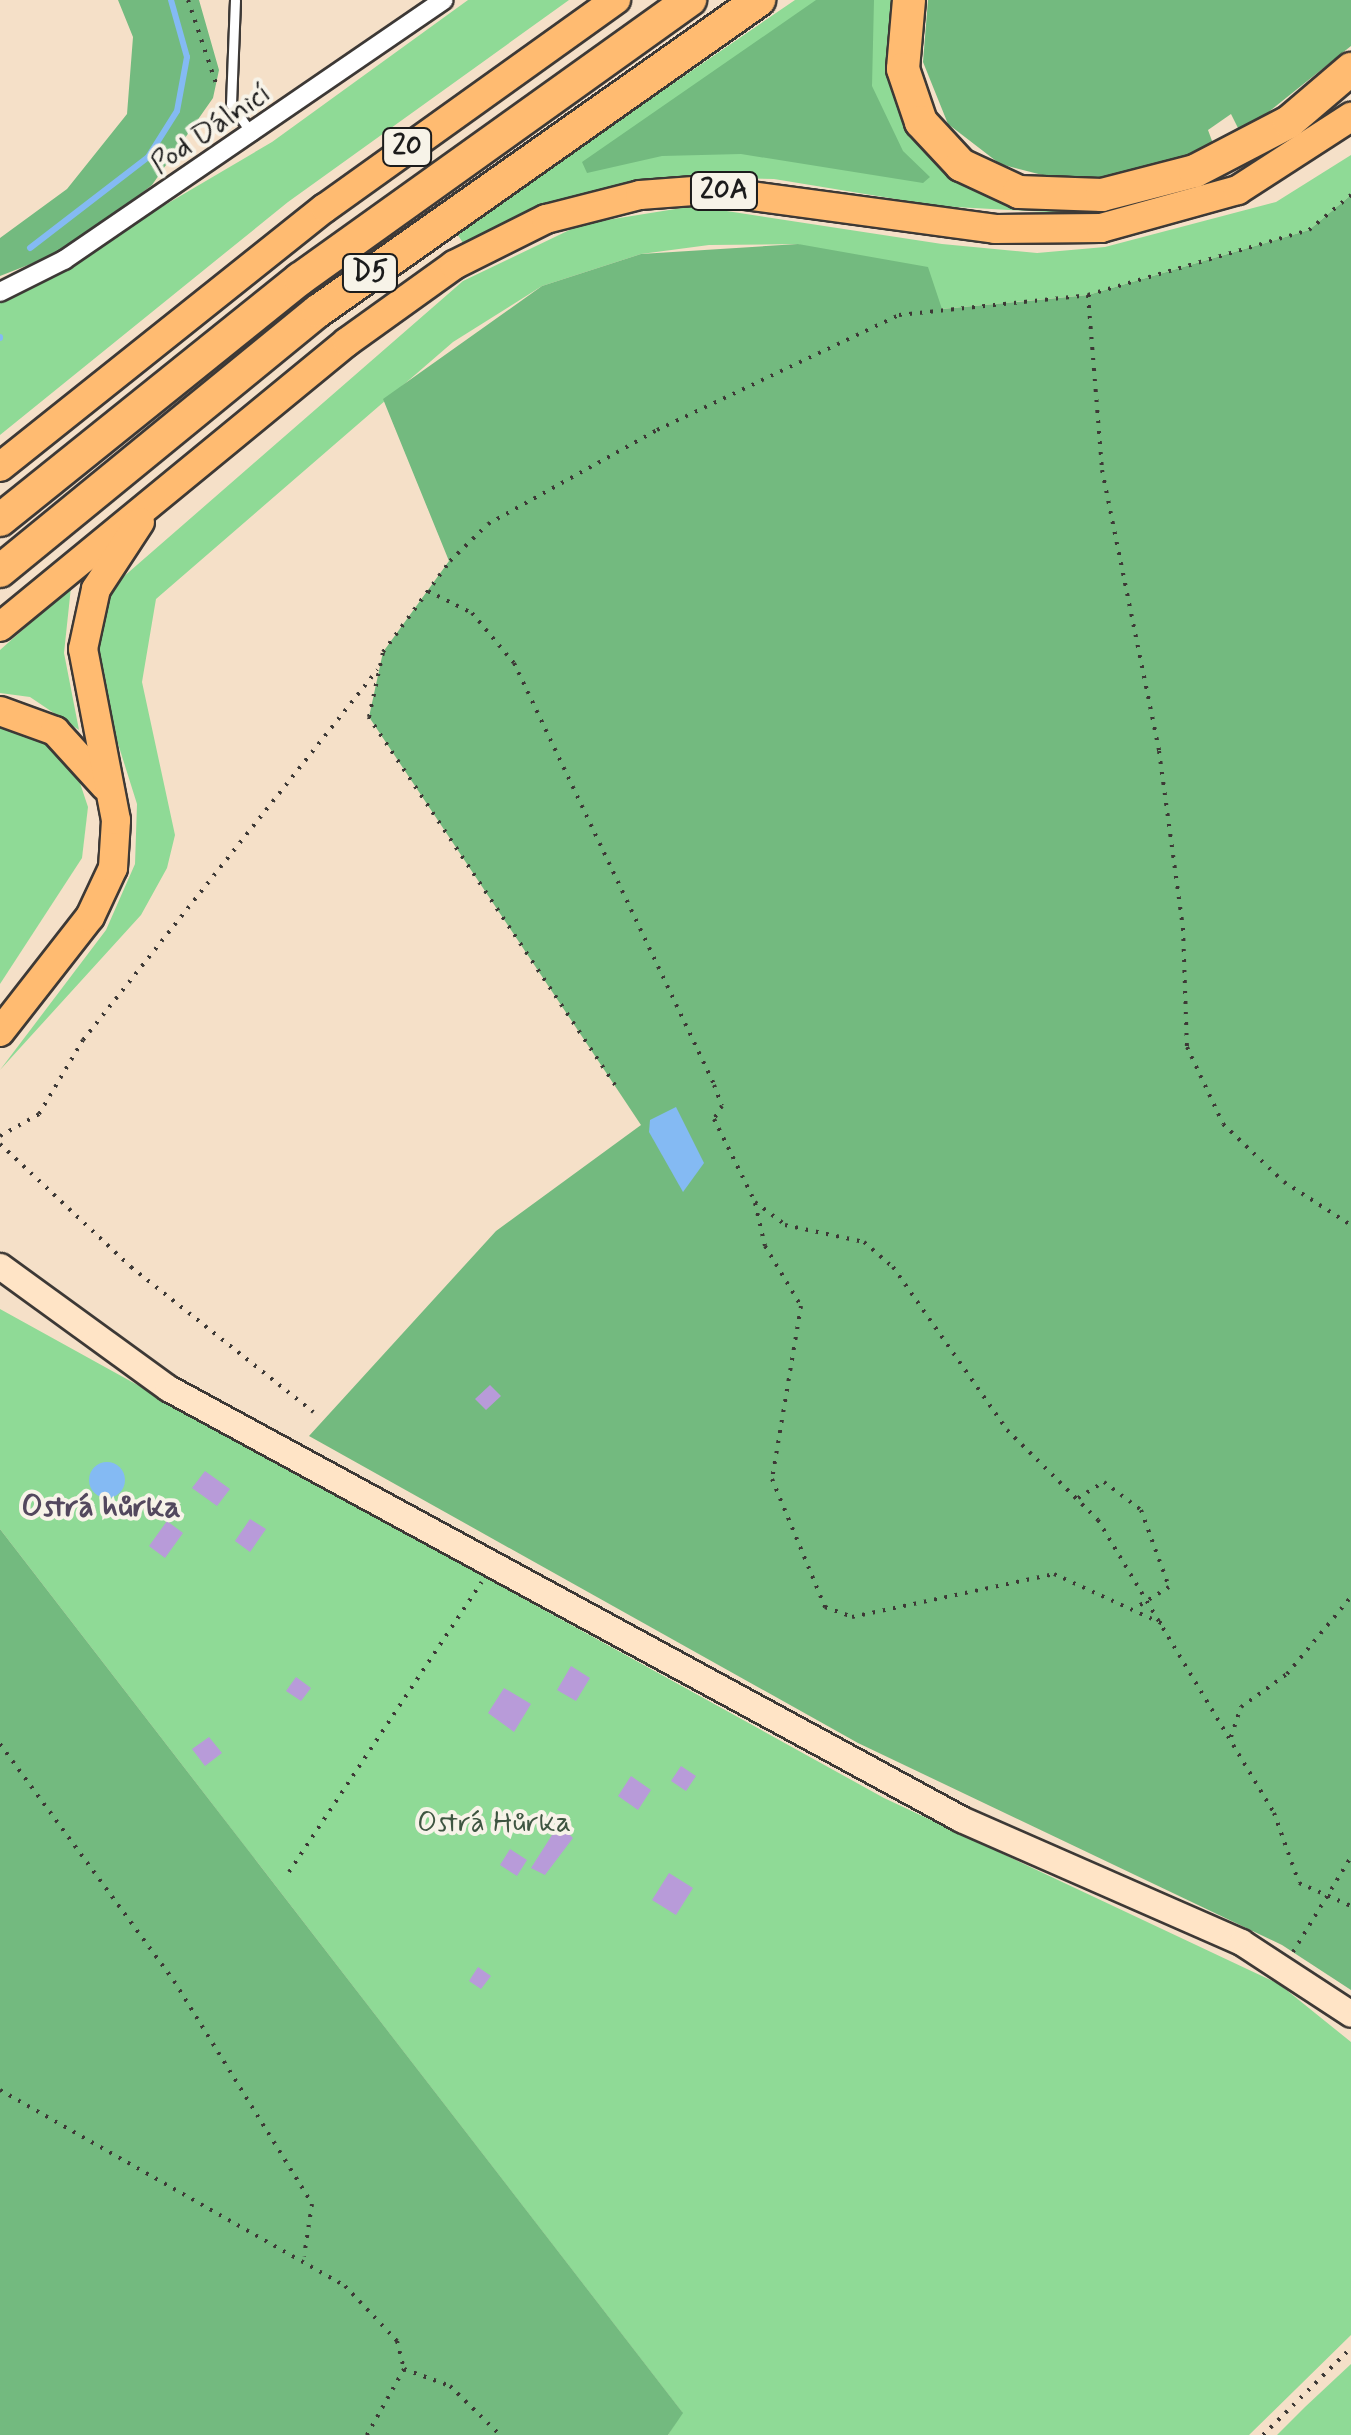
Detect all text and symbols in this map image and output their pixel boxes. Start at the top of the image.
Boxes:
street label: Pod Dálnicí [144,76,278,182]
road number: 20 [382,124,432,170]
road number: 20A [689,168,759,214]
road number: D5 [340,250,400,296]
district label: Ostrá hůrka [21,1488,181,1526]
park label: Ostrá Hůrka [417,1805,571,1841]

